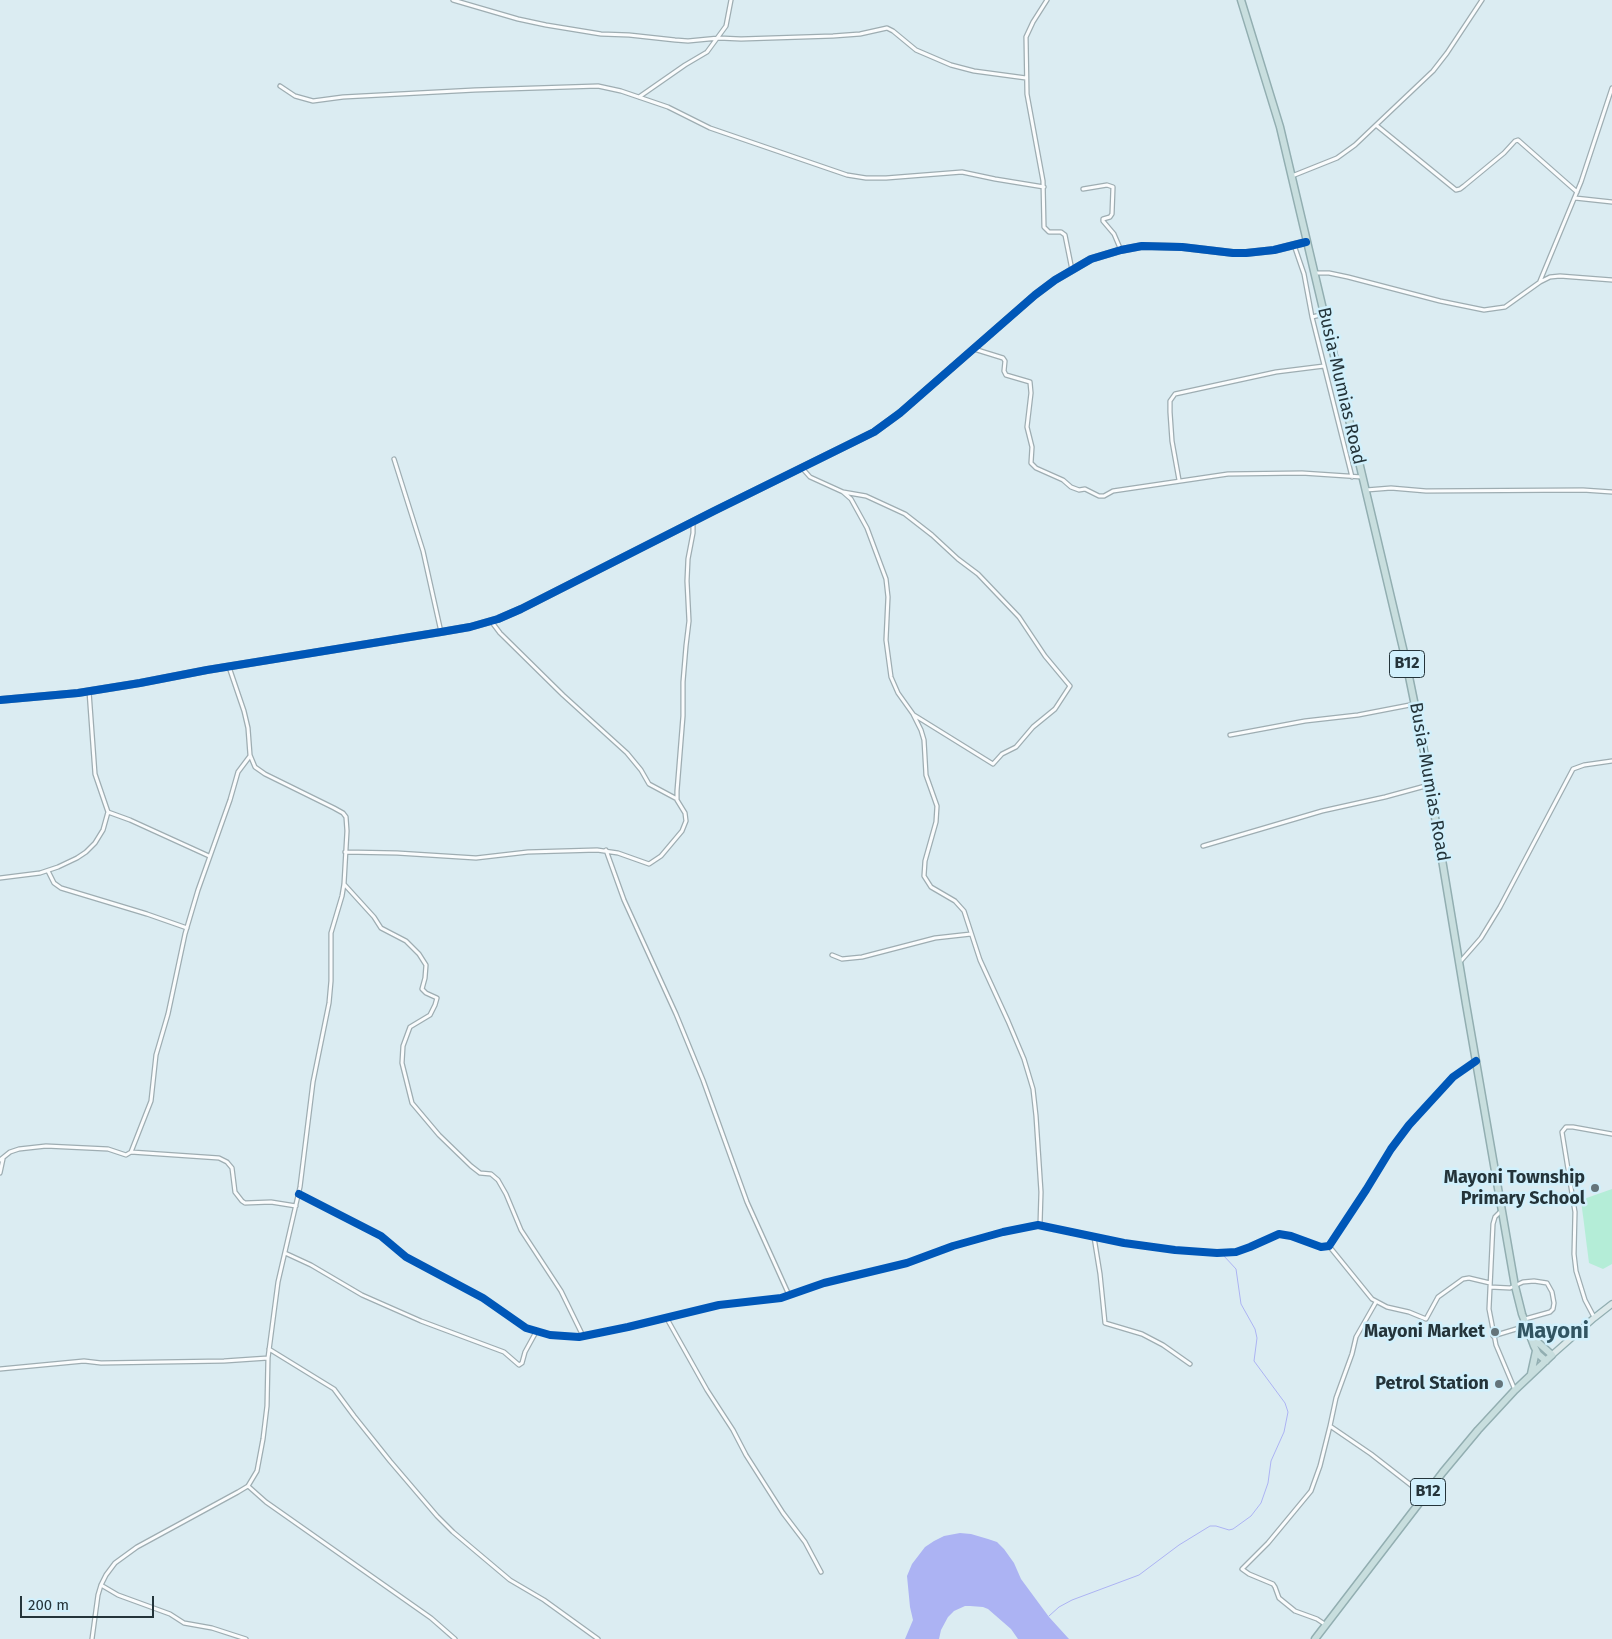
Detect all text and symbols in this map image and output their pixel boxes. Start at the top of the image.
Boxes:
street label: Busia-Mumias Road [1312,305,1370,467]
road number: B12 [1390,651,1424,678]
street label: Busia-Mumias Road [1404,701,1454,863]
place label: Mayoni Township Primary School [1444,1167,1585,1210]
marker: Mayoni Township Primary School [1589,1182,1601,1194]
district label: Mayoni [1517,1319,1589,1345]
place label: Mayoni Market [1364,1321,1485,1343]
marker: Mayoni Market [1489,1326,1501,1338]
place label: Petrol Station [1375,1373,1489,1395]
marker: Petrol Station [1493,1378,1505,1390]
road number: B12 [1410,1478,1446,1505]
scale bar [22,1586,156,1618]
text: 200 m [28,1596,69,1614]

